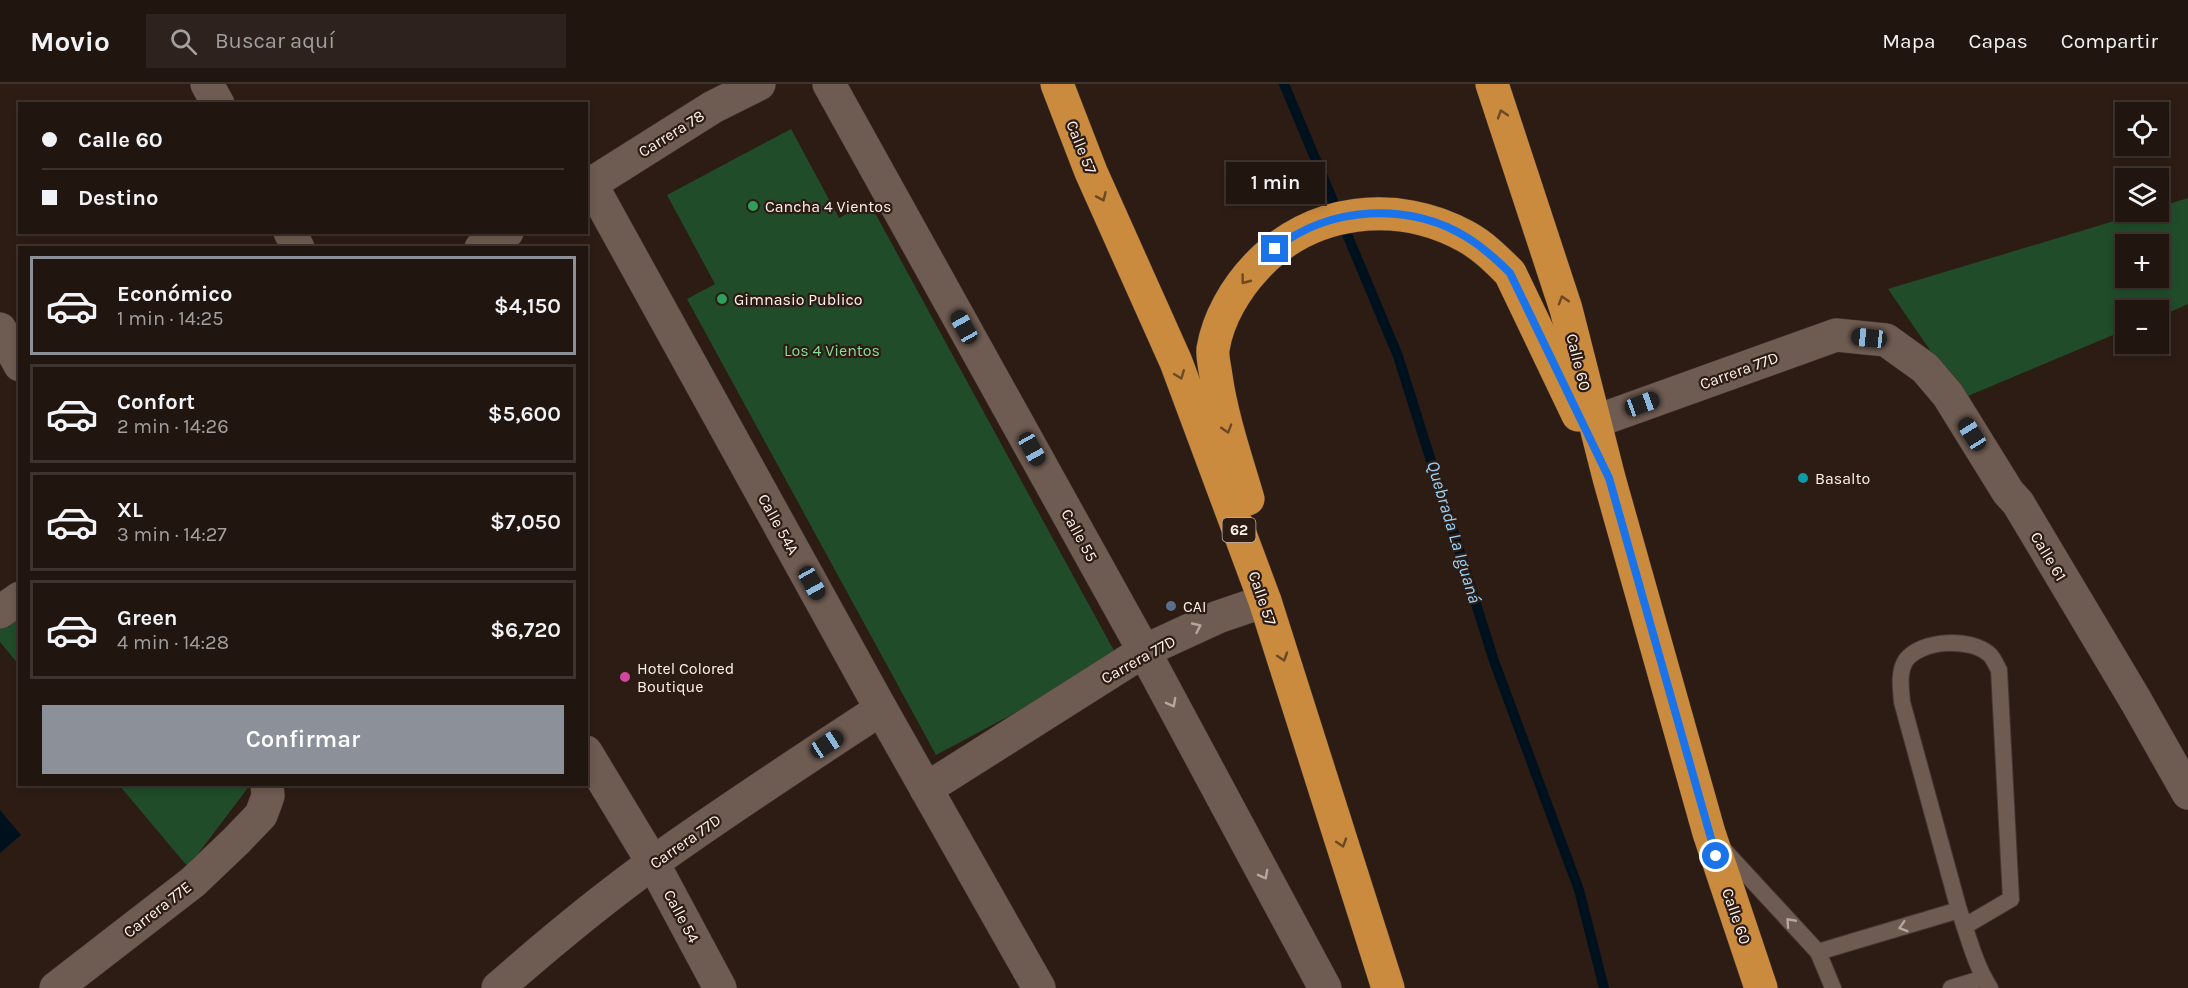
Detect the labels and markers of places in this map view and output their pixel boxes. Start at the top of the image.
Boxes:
place label: Cancha 4 Vientos [765,197,891,216]
marker: Cancha 4 Vientos [746,199,760,213]
place label: Gimnasio Publico [734,290,863,309]
marker: Gimnasio Publico [715,292,729,306]
place label: Basalto [1815,469,1870,488]
marker: Basalto [1796,471,1810,485]
place label: CAI [1183,597,1206,616]
marker: CAI [1164,599,1178,613]
place label: Hotel Colored Boutique [637,659,734,696]
marker: Hotel Colored Boutique [618,670,632,684]

